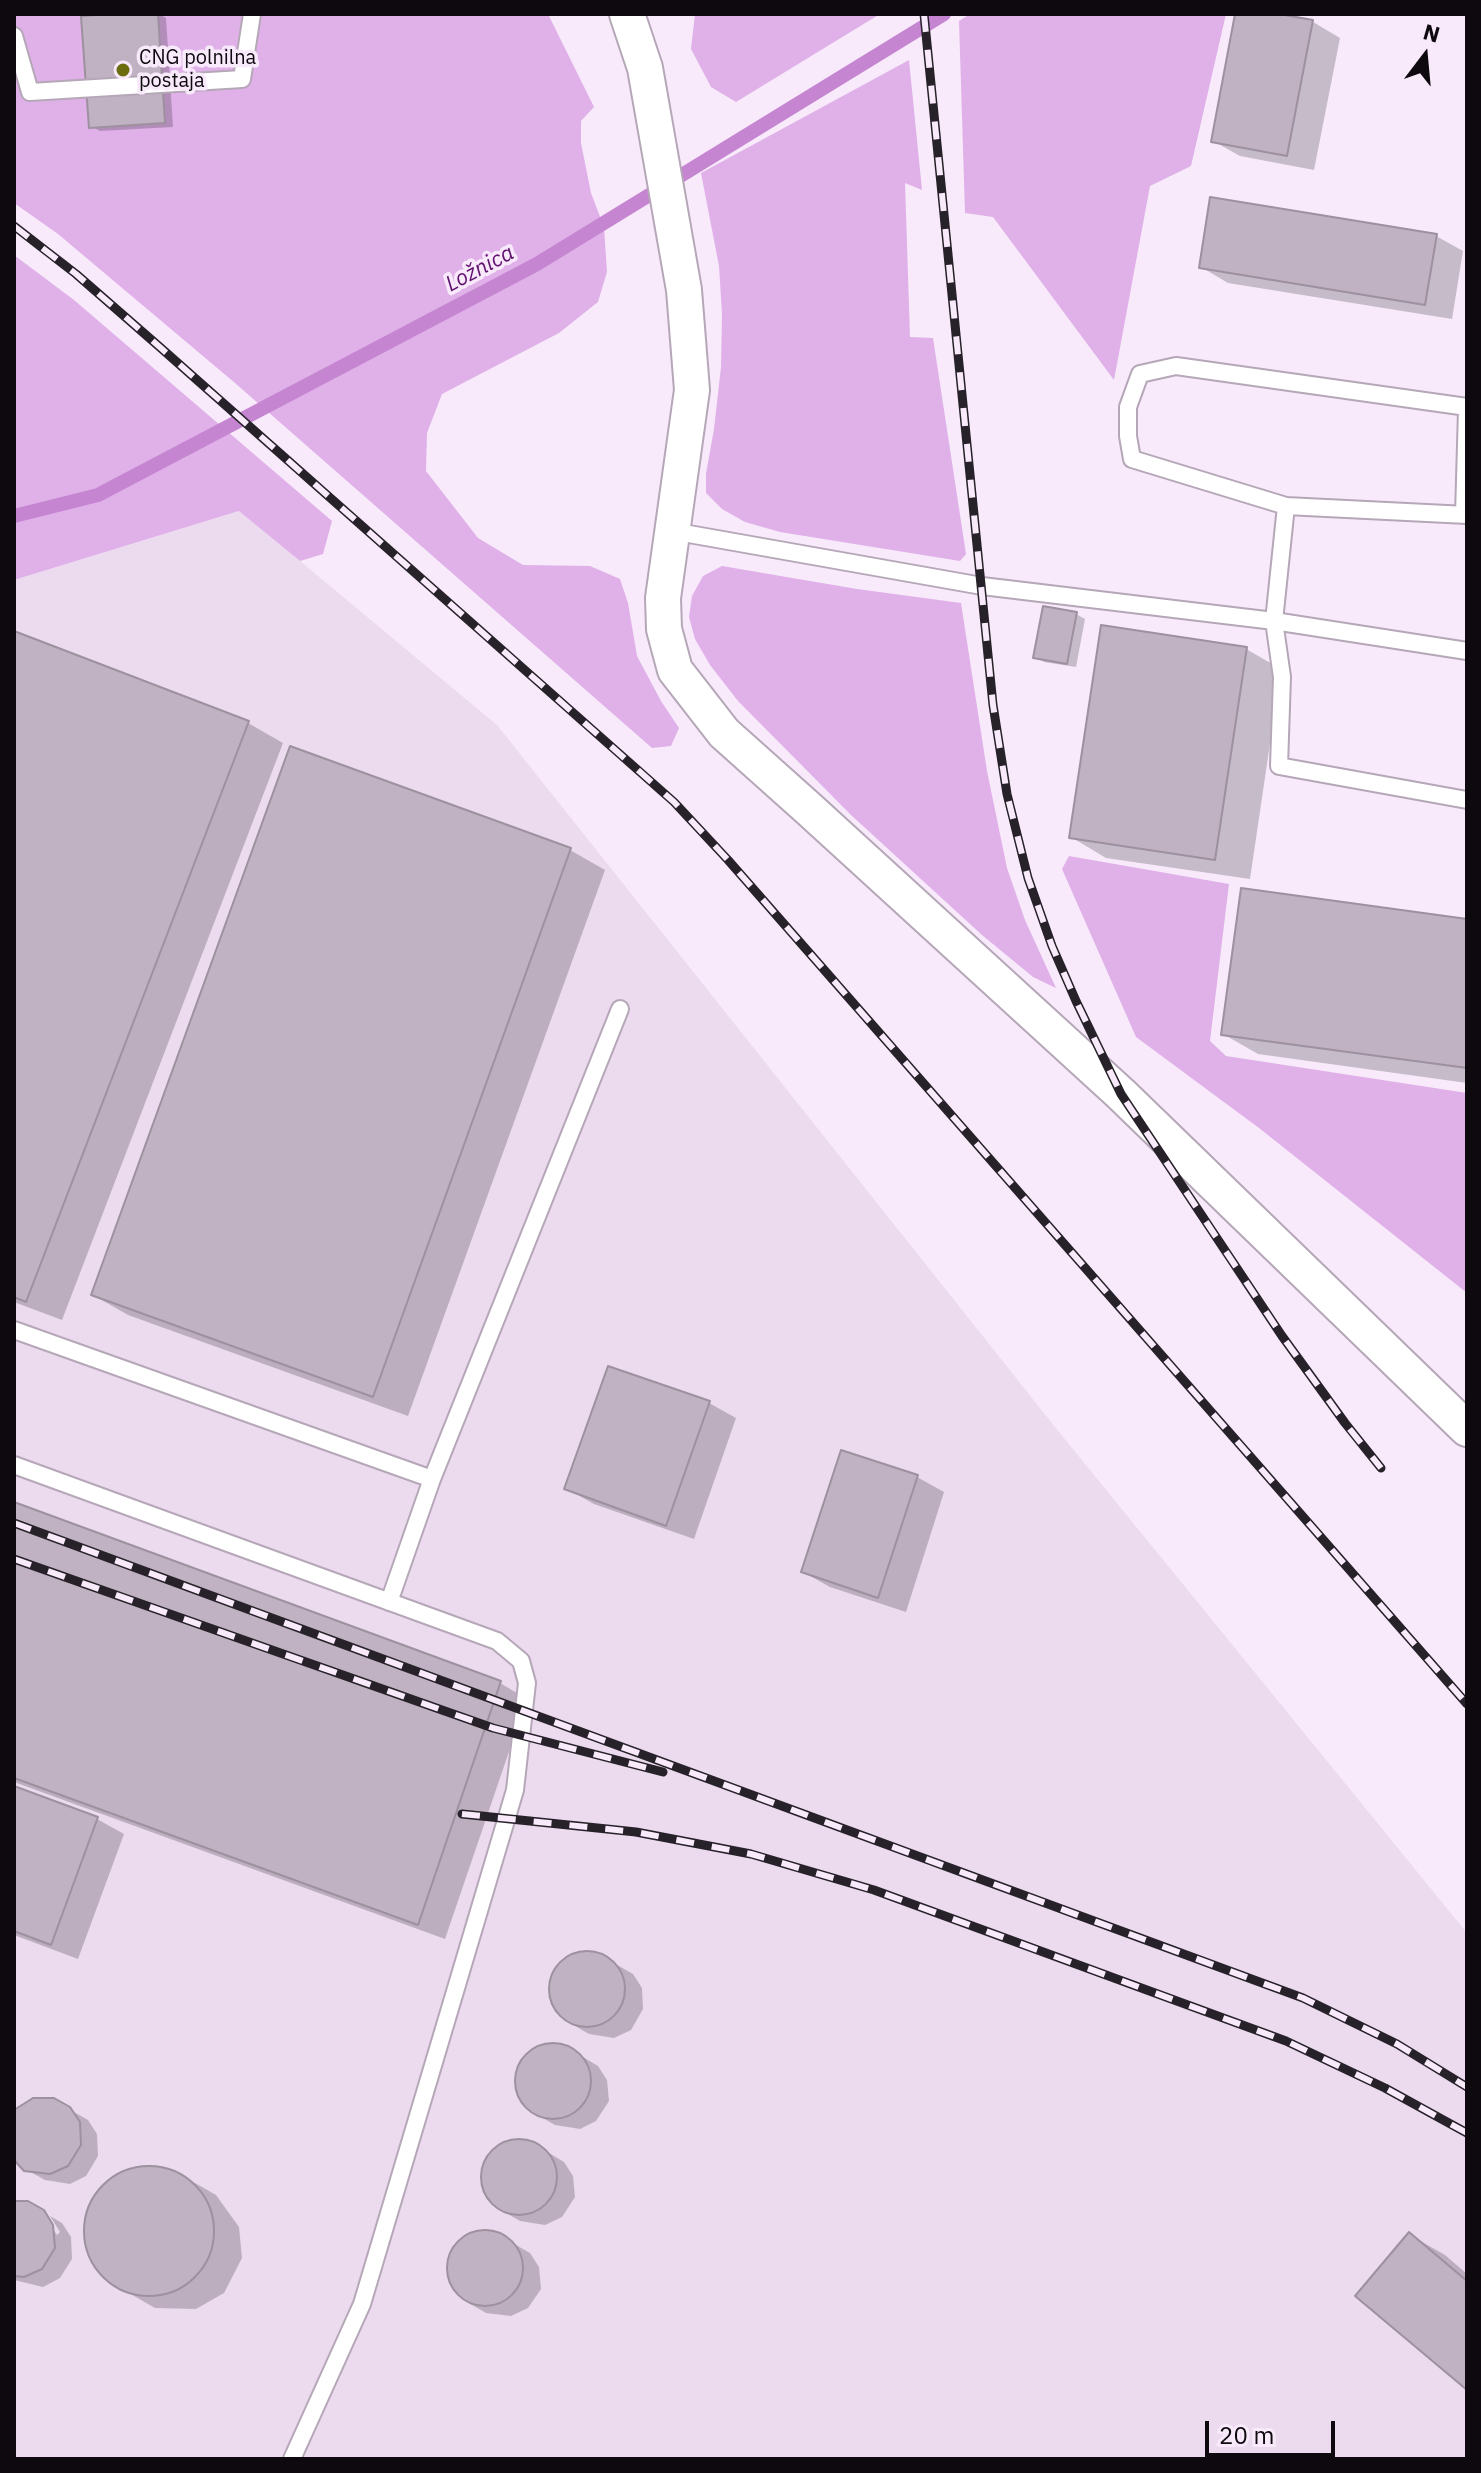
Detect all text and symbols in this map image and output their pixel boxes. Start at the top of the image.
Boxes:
north arrow [1385,16,1465,96]
text: N [1420,16,1443,49]
place label: CNG polnilna postaja [139,46,256,93]
marker: CNG polnilna postaja [114,61,132,79]
water label: Ložnica [441,240,519,298]
scale bar [1209,2405,1339,2455]
text: 20 m [1219,2419,1274,2451]

